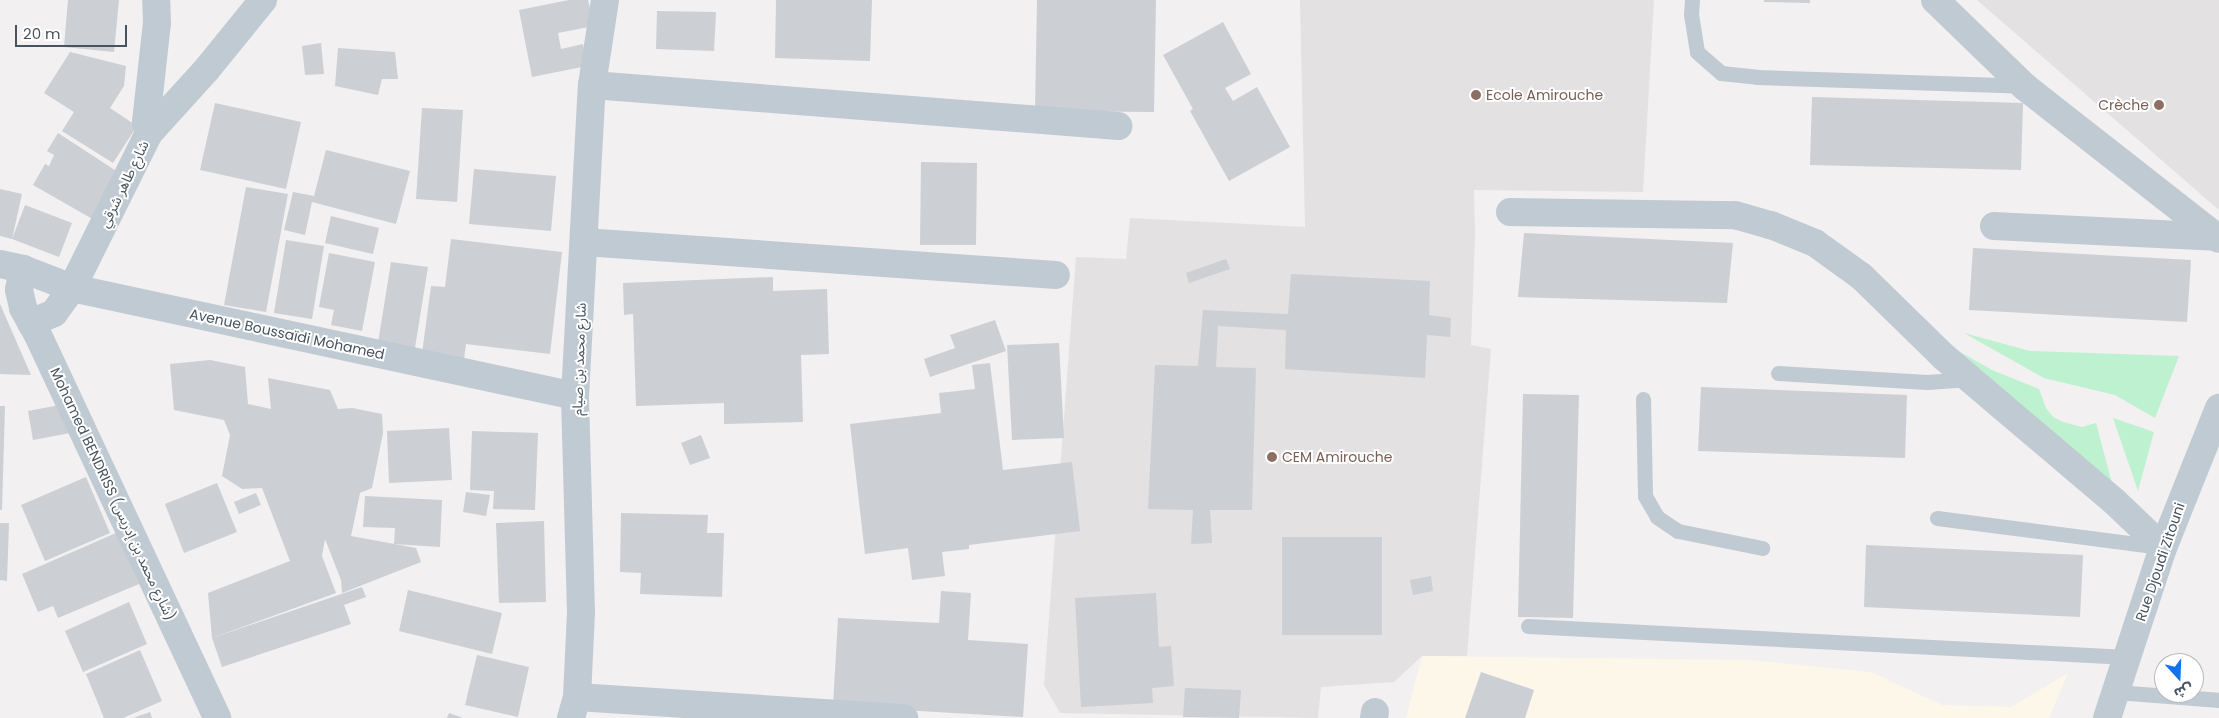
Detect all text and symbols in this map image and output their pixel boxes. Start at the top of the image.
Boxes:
scale bar [18,15,130,47]
text: 20 m [23,23,61,44]
place label: Ecole Amirouche [1486,87,1603,103]
marker: Ecole Amirouche [1470,89,1482,101]
place label: Crèche [2098,97,2149,113]
marker: Crèche [2153,99,2165,111]
street label: شارع طاهر شرقي [96,138,152,230]
street label: شارع محمد بن صيام [569,302,589,416]
street label: Avenue Boussaïdi Mohamed [188,305,386,363]
street label: Mohamed BENDRISS (شارع محمد بن إدريس) [47,365,179,623]
place label: CEM Amirouche [1282,449,1392,465]
marker: CEM Amirouche [1266,451,1278,463]
street label: Rue Djoudi Zitouni [2132,501,2188,623]
north arrow [2154,653,2204,703]
text: ش [2171,678,2196,704]

